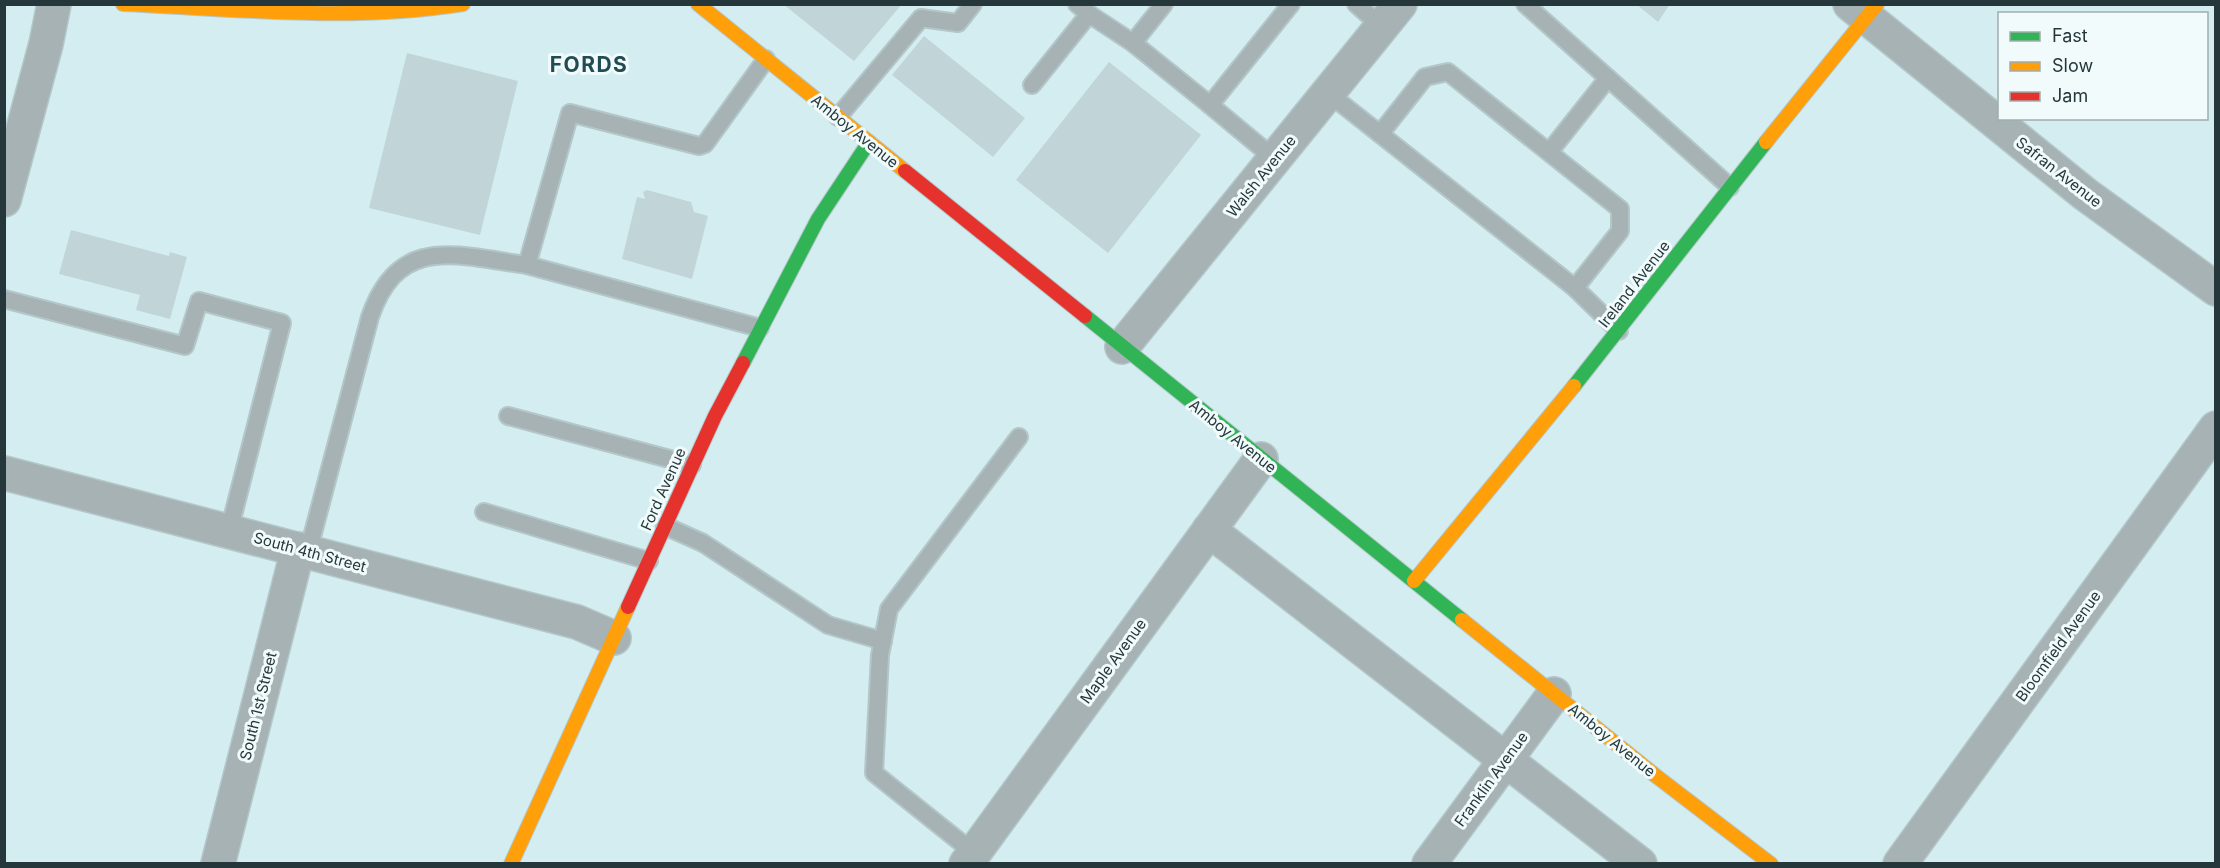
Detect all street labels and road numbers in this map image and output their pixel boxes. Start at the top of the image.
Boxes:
street label: Amboy Avenue [808,90,902,172]
street label: Walsh Avenue [1222,131,1300,221]
street label: Safran Avenue [2012,133,2106,211]
street label: Ireland Avenue [1594,237,1674,331]
street label: Amboy Avenue [1186,395,1280,477]
street label: Ford Avenue [636,445,690,533]
street label: South 4th Street [252,528,368,576]
street label: Bloomfield Avenue [2011,587,2105,705]
street label: Maple Avenue [1076,615,1150,707]
street label: South 1st Street [235,650,281,762]
street label: Amboy Avenue [1565,699,1659,781]
street label: Franklin Avenue [1450,728,1532,830]

